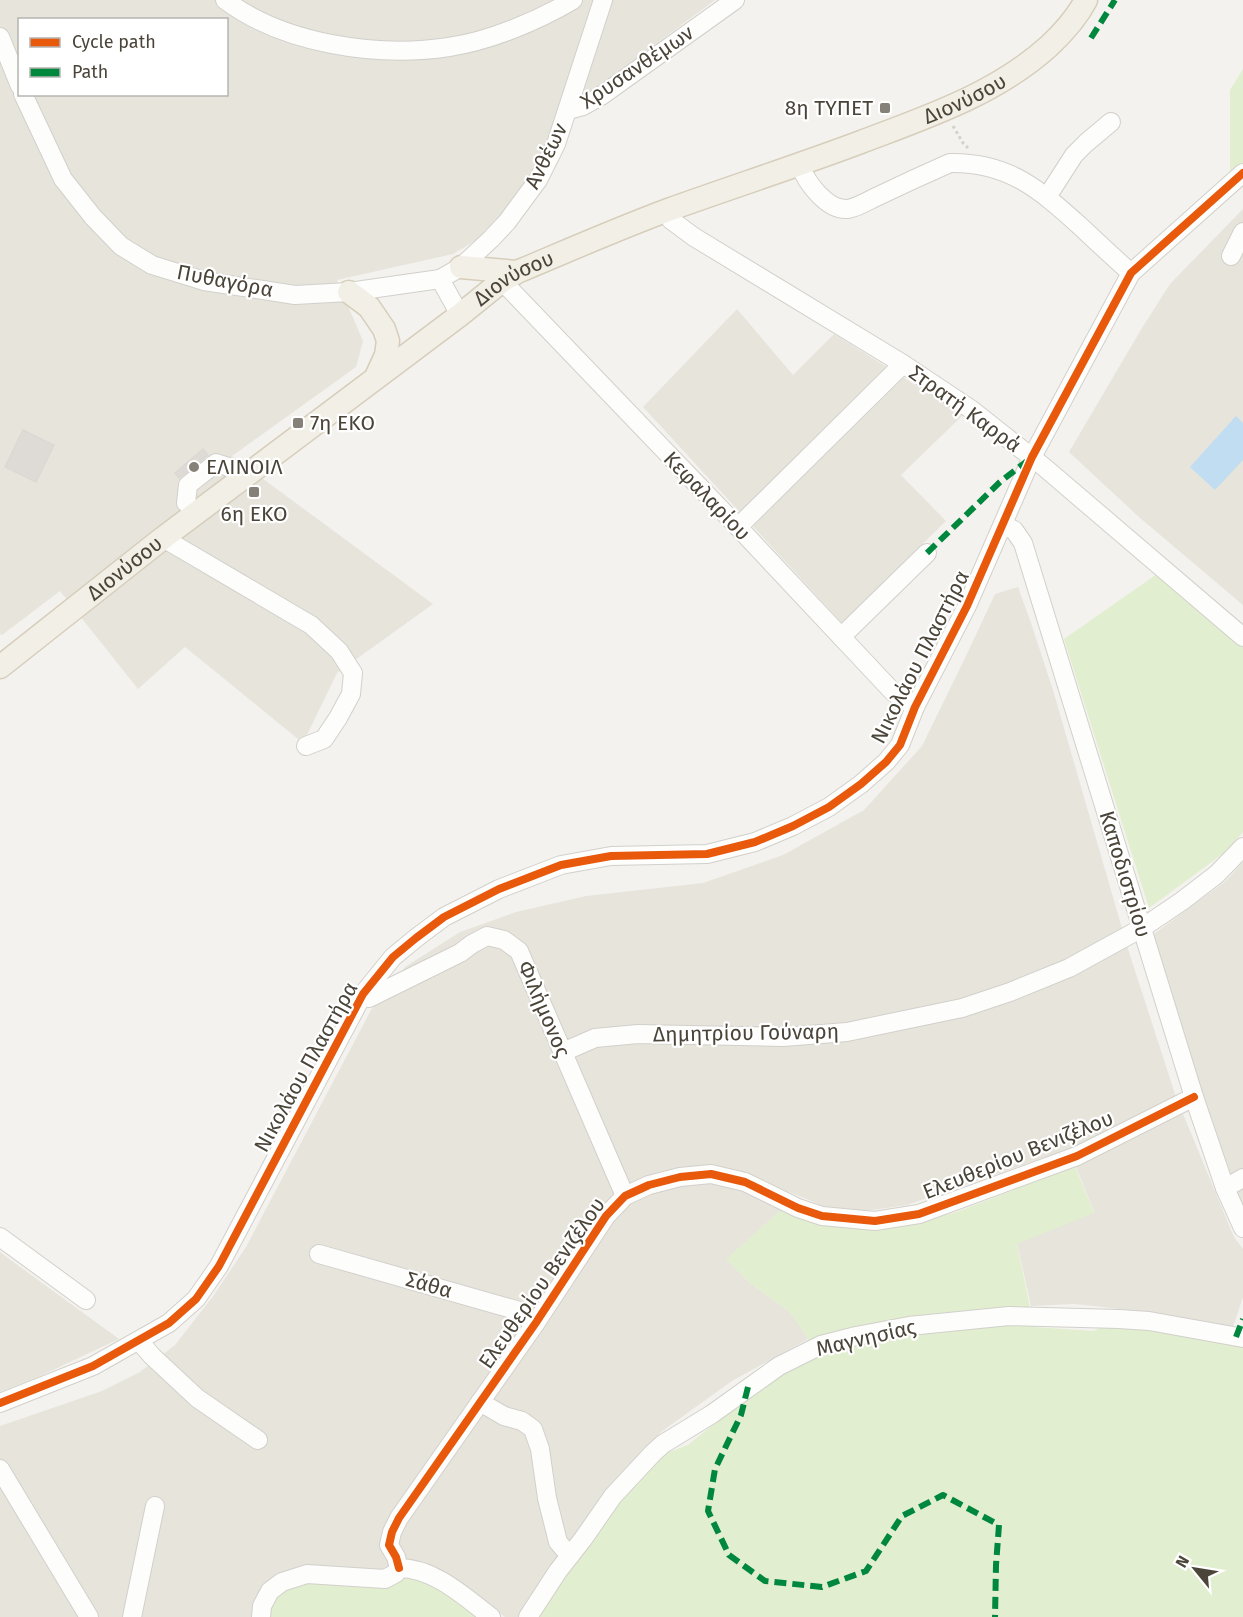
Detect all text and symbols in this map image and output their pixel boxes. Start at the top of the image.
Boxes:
legend [18,18,228,96]
street label: Χρυσανθέμων [575,20,699,114]
text: Cycle path [72,31,156,53]
text: Path [72,61,108,83]
street label: Διονύσου [919,68,1011,130]
place label: 8η ΤΥΠΕΤ [785,95,873,121]
marker: 8η ΤΥΠΕΤ [878,101,892,115]
street label: Ανθέων [519,119,573,193]
street label: Διονύσου [468,245,558,312]
street label: Πυθαγόρα [175,259,275,303]
street label: Στρατή Καρρά [904,360,1026,458]
place label: 7η ΕΚΟ [310,410,375,436]
marker: 7η ΕΚΟ [291,416,305,430]
street label: Κεφαλαρίου [658,446,756,546]
place label: ΕΛΙΝΟΙΛ [206,454,283,480]
marker: ΕΛΙΝΟΙΛ [187,460,201,474]
marker: 6η ΕΚΟ [247,485,261,499]
place label: 6η ΕΚΟ [220,501,288,527]
street label: Διονύσου [82,530,168,606]
street label: Νικολάου Πλαστήρα [865,566,975,748]
street label: Καποδιστρίου [1093,808,1157,940]
street label: Φιλήμονος [512,957,576,1061]
street label: Νικολάου Πλαστήρα [248,977,364,1157]
street label: Δημητρίου Γούναρη [653,1018,839,1048]
street label: Ελευθερίου Βενιζέλου [919,1105,1117,1205]
street label: Ελευθερίου Βενιζέλου [473,1192,611,1374]
street label: Σάθα [403,1266,455,1304]
street label: Μαγνησίας [814,1314,919,1362]
north arrow [1165,1539,1225,1599]
text: N [1172,1552,1193,1571]

